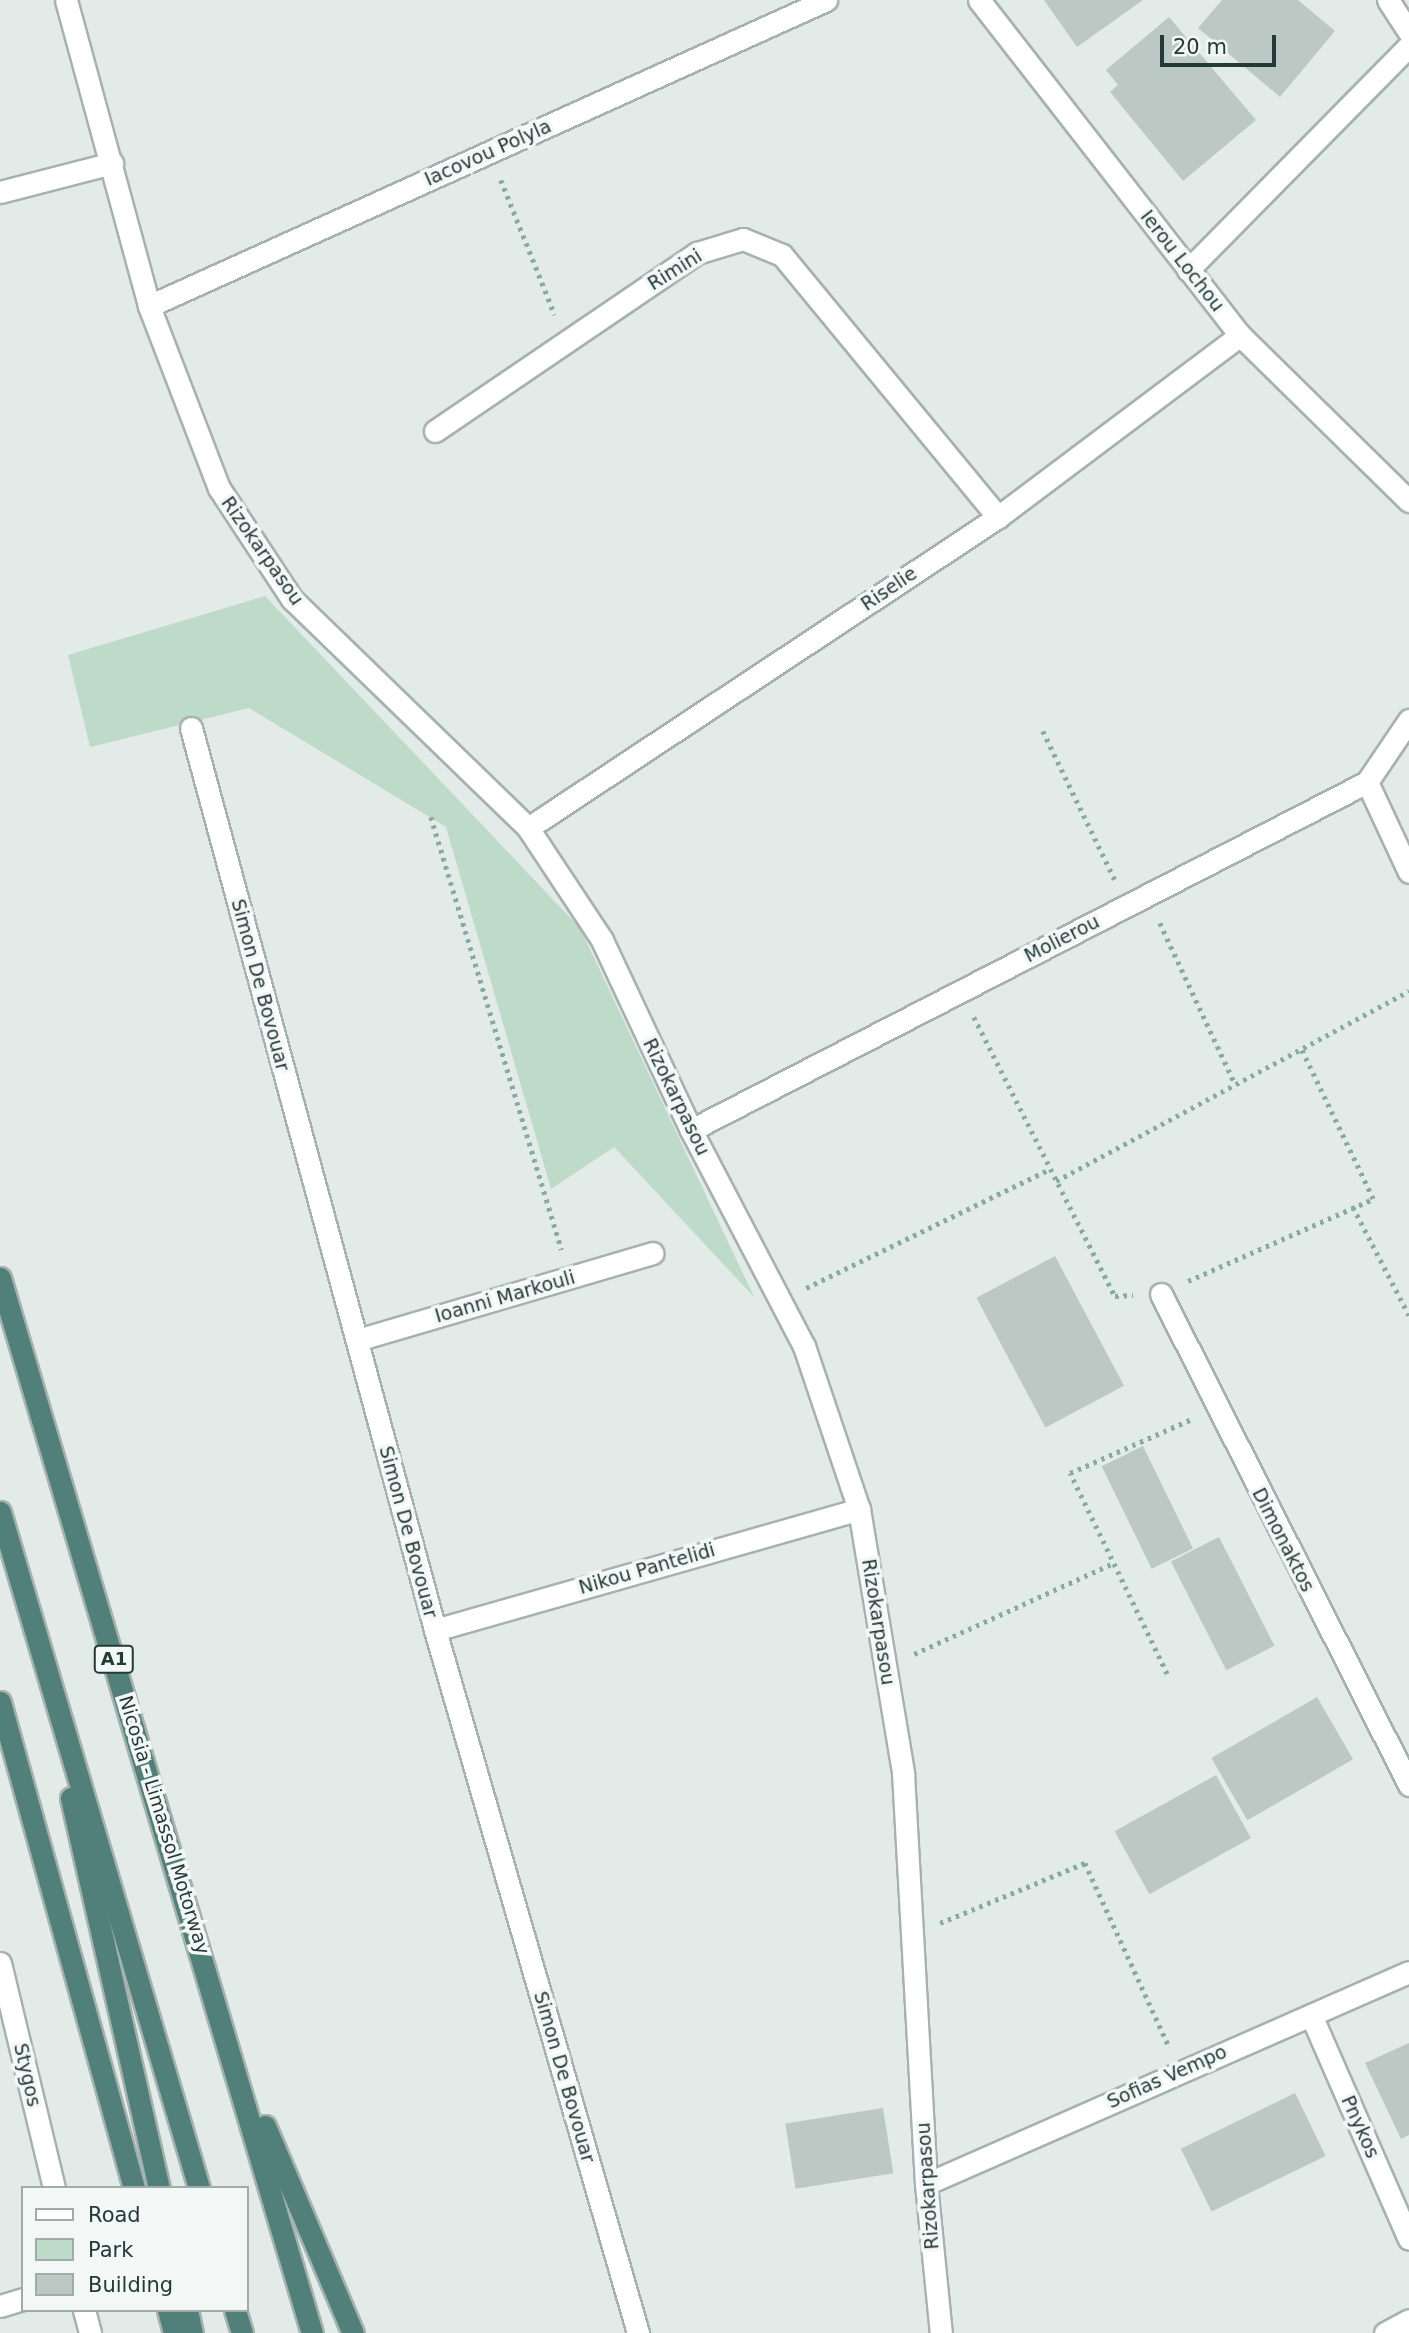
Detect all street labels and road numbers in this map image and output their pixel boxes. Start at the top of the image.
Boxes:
street label: Iacovou Polyla [421,115,555,191]
street label: Ierou Lochou [1135,206,1229,316]
street label: Rimini [644,245,706,295]
street label: Rizokarpasou [216,492,308,610]
street label: Riselie [857,562,921,616]
street label: Simon De Bovouar [226,897,294,1073]
street label: Molierou [1021,910,1103,968]
street label: Rizokarpasou [638,1035,714,1159]
street label: Ioanni Markouli [432,1266,578,1328]
street label: Simon De Bovouar [374,1444,442,1620]
street label: Dimonaktos [1247,1484,1319,1596]
street label: Nikou Pantelidi [576,1539,718,1599]
street label: Rizokarpasou [857,1557,899,1687]
road number: A1 [93,1644,135,1674]
street label: Nicosia - Limassol Motorway [114,1693,214,1957]
street label: Simon De Bovouar [529,1989,599,2165]
street label: Sofias Vempo [1104,2040,1230,2114]
street label: Stygos [9,2041,45,2109]
street label: Pnykos [1336,2092,1384,2162]
street label: Rizokarpasou [912,2122,944,2250]

